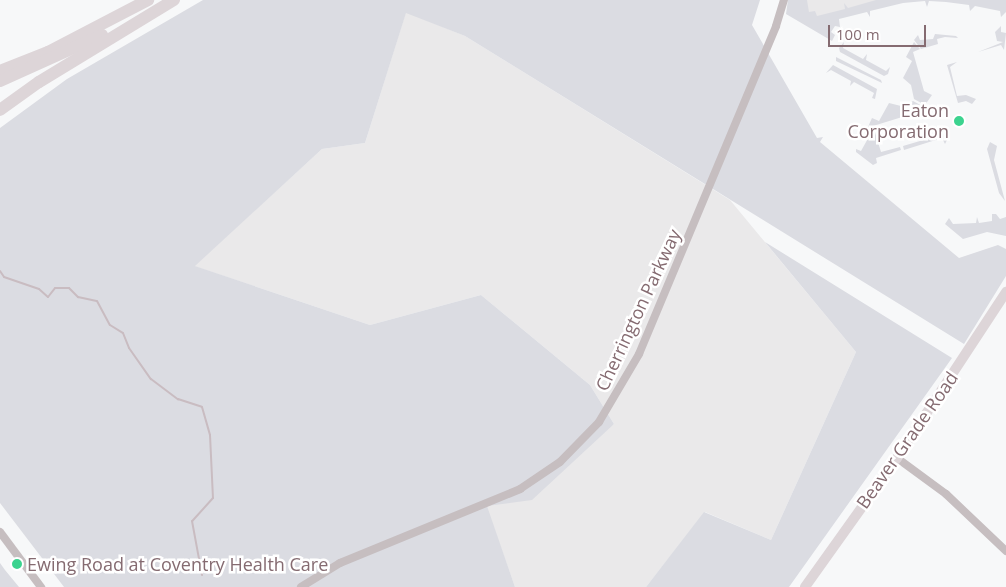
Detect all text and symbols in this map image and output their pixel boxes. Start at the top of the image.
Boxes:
scale bar [831,15,928,47]
text: 100 m [836,24,880,44]
place label: Eaton Corporation [847,100,949,142]
marker: Eaton Corporation [953,115,965,127]
street label: Cherrington Parkway [591,226,685,394]
street label: Beaver Grade Road [852,367,962,513]
place label: Ewing Road at Coventry Health Care [27,553,328,575]
marker: Ewing Road at Coventry Health Care [11,558,23,570]

